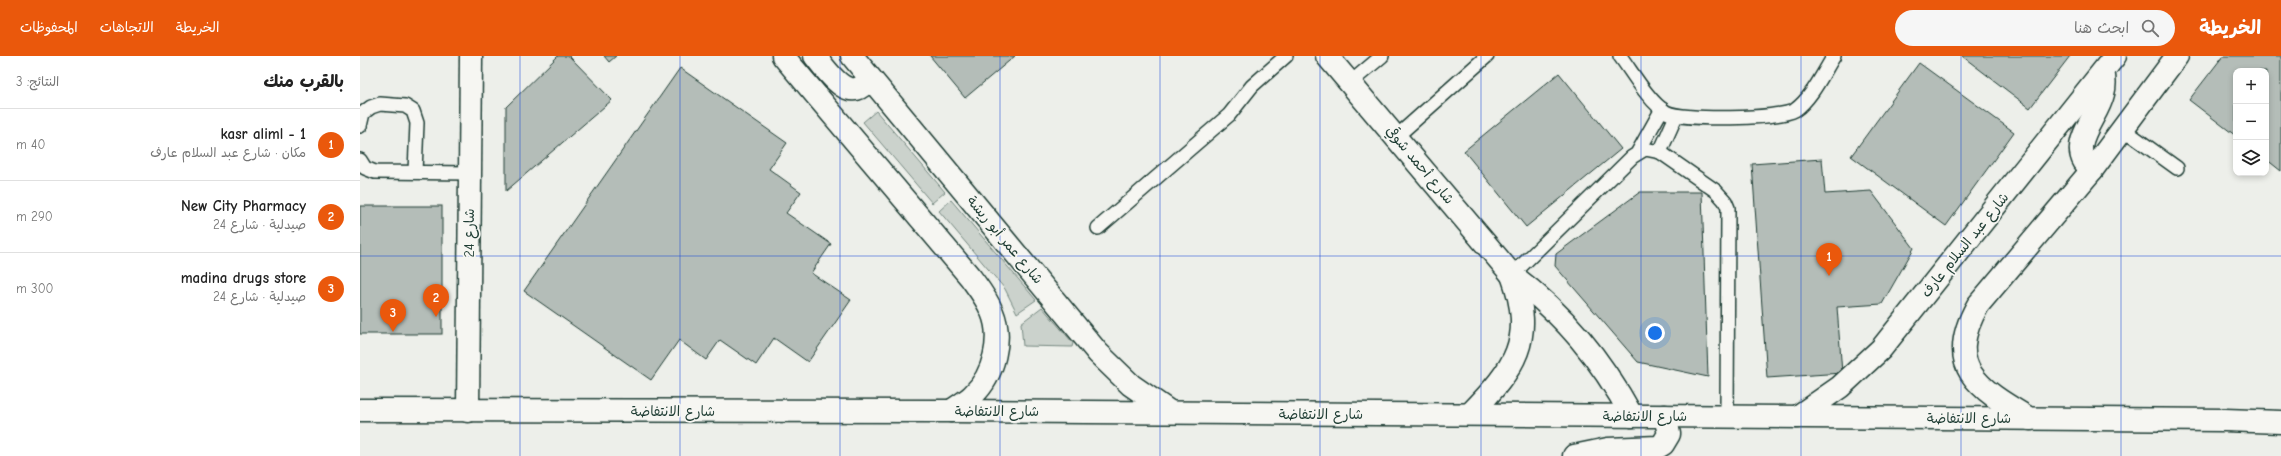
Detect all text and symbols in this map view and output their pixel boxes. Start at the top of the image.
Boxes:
search box [1895,10,2175,46]
icon: search [2139,17,2161,39]
text: الخريطة [2199,17,2261,39]
text: المحفوظات [20,19,78,36]
text: الاتجاهات [100,19,154,36]
text: الخريطة [176,19,219,36]
text: ابحث هنا [2074,19,2129,37]
map controls [2233,68,2269,176]
button: + [2233,68,2269,104]
text: بالقرب منك [263,72,344,91]
text: النتائج: 3 [16,74,59,89]
button: − [2233,104,2269,140]
street label: شارع أحمد شوقي [1381,122,1458,209]
text: kasr aliml - 1 [221,125,306,143]
text: 40 m [16,137,45,152]
text: 1 [328,137,334,152]
button: layers [2233,140,2269,176]
text: مكان · شارع عبد السلام عارف [150,145,306,160]
street label: شارع عبد السلام عارف [1918,189,2014,302]
street label: شارع عمر أبو ريشة [963,193,1047,288]
text: New City Pharmacy [181,197,306,215]
street label: شارع 24 [461,208,479,258]
text: 290 m [16,209,53,224]
text: 2 [328,209,334,224]
text: صيدلية · شارع 24 [213,217,306,232]
pin: 1 [1816,243,1842,276]
text: madina drugs store [181,269,306,287]
text: 300 m [16,281,54,296]
text: 3 [328,281,334,296]
pin: 2 [423,284,449,317]
text: صيدلية · شارع 24 [213,289,306,304]
pin: 3 [380,299,406,332]
your location [1645,323,1665,343]
street label: شارع الانتفاضة [631,403,715,421]
street label: شارع الانتفاضة [955,403,1039,421]
street label: شارع الانتفاضة [1279,406,1363,424]
street label: شارع الانتفاضة [1603,408,1687,426]
street label: شارع الانتفاضة [1927,410,2011,428]

